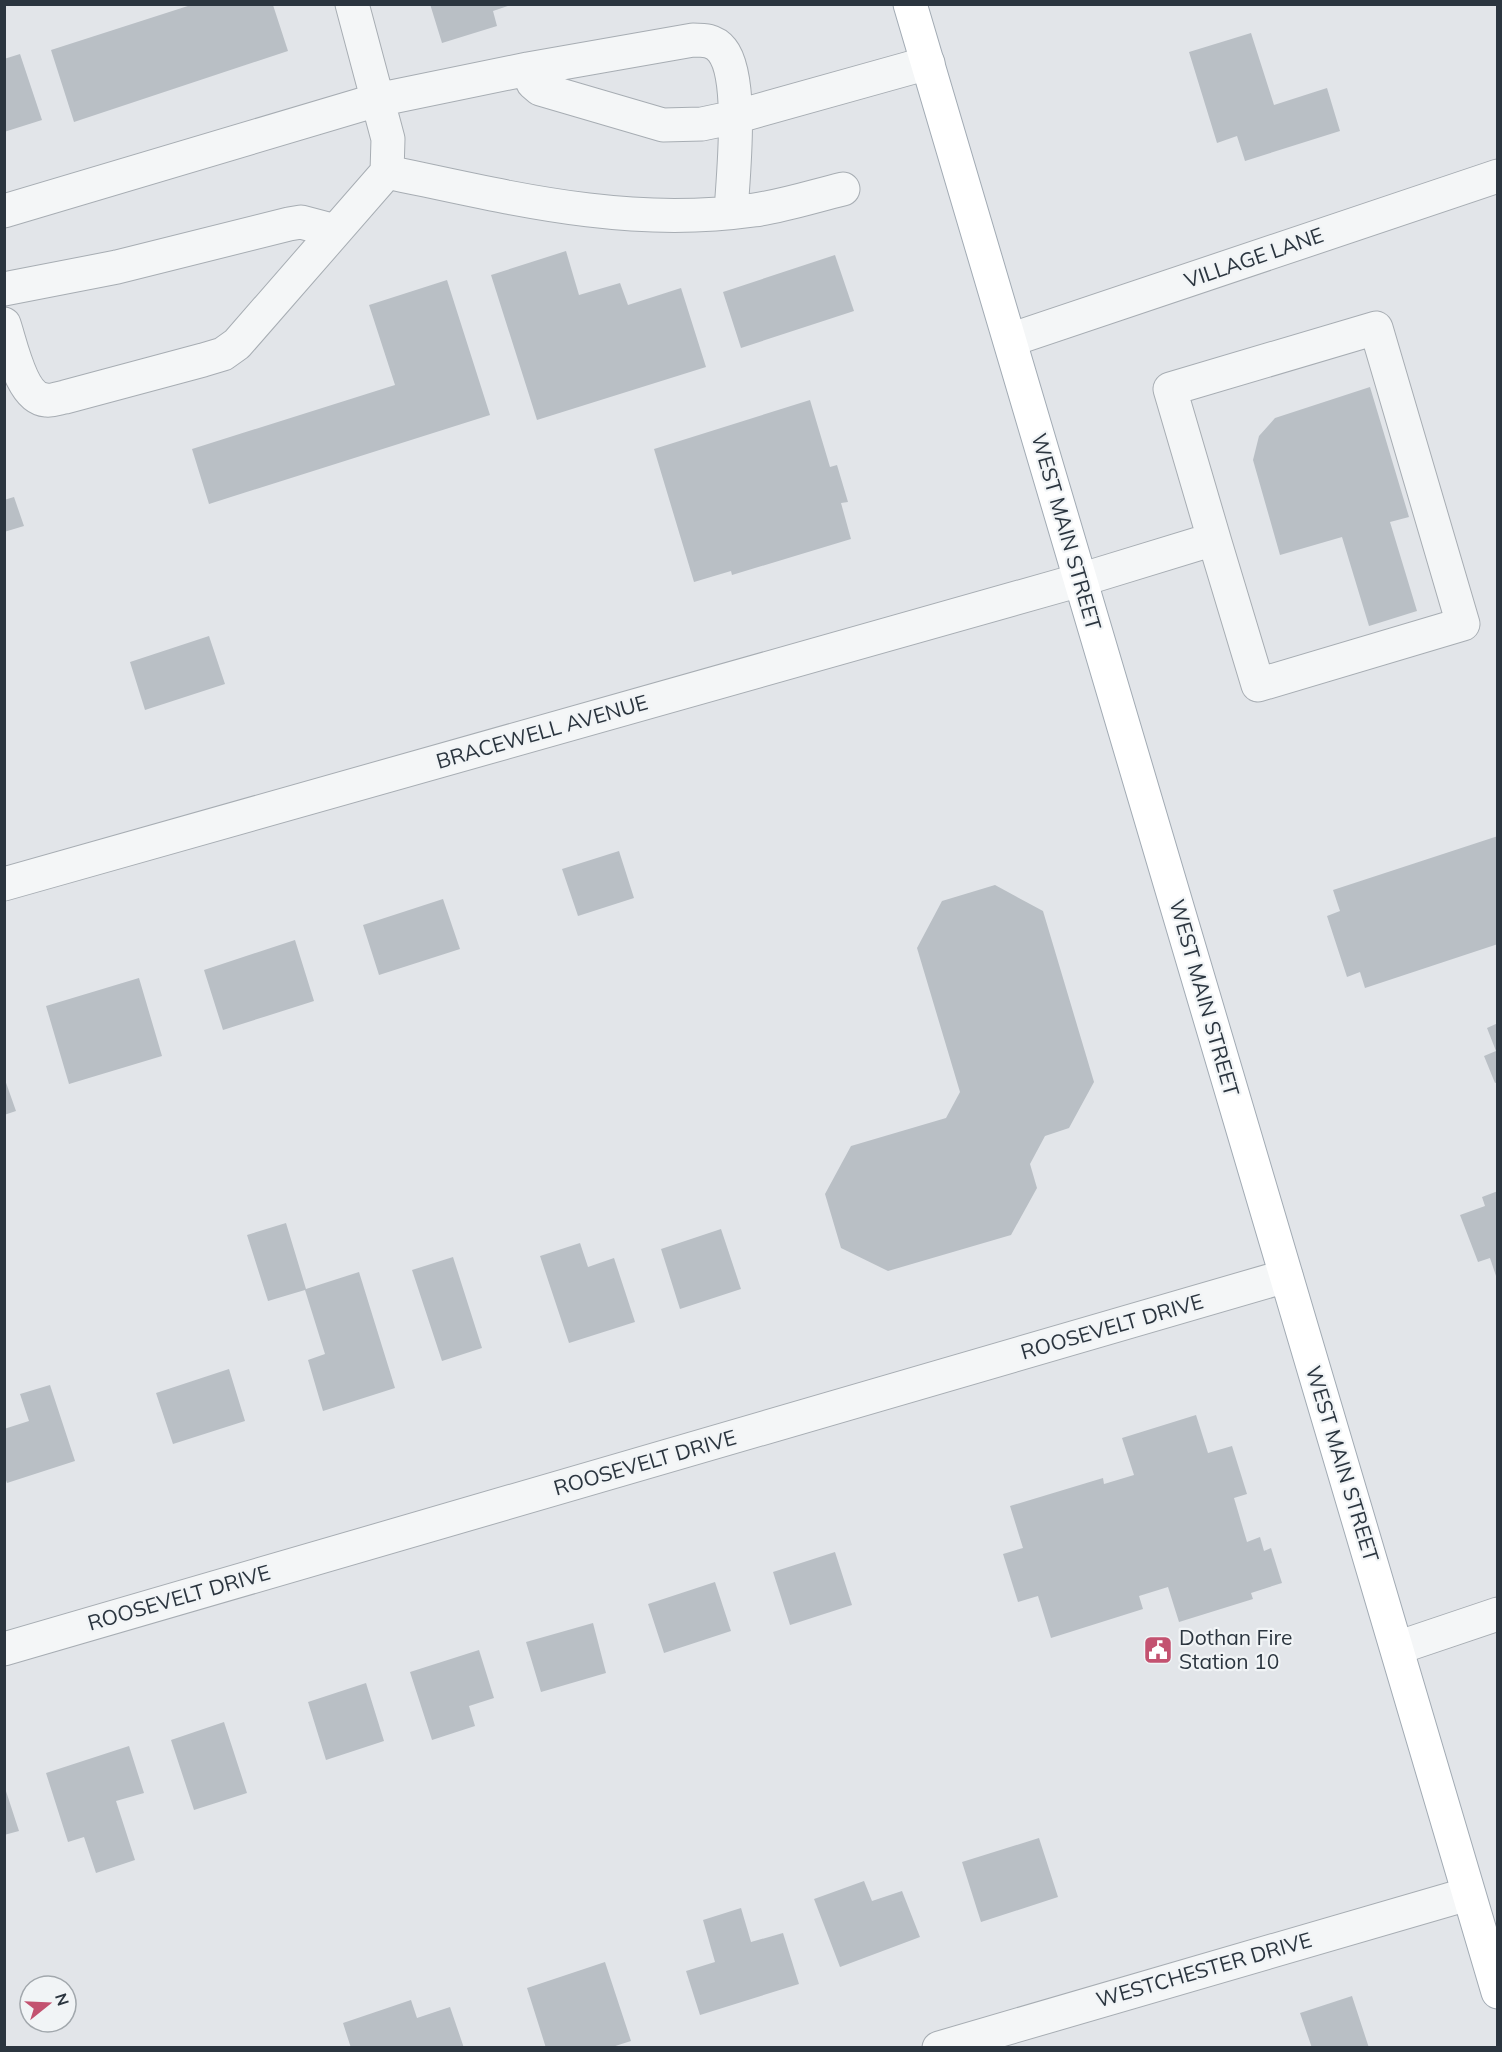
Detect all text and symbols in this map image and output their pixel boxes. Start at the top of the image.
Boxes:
street label: VILLAGE LANE [1181,221,1327,293]
street label: WEST MAIN STREET [1026,430,1108,633]
street label: BRACEWELL AVENUE [433,688,651,774]
street label: WEST MAIN STREET [1164,896,1246,1099]
street label: ROOSEVELT DRIVE [1017,1288,1206,1365]
street label: WEST MAIN STREET [1301,1363,1385,1565]
street label: ROOSEVELT DRIVE [550,1424,739,1501]
street label: ROOSEVELT DRIVE [84,1559,273,1636]
place label: Dothan Fire Station 10 [1179,1624,1292,1674]
public building icon: Dothan Fire Station 10 [1142,1634,1174,1666]
street label: WESTCHESTER DRIVE [1093,1926,1315,2012]
north arrow [18,1974,78,2034]
text: N [51,1991,74,2008]

